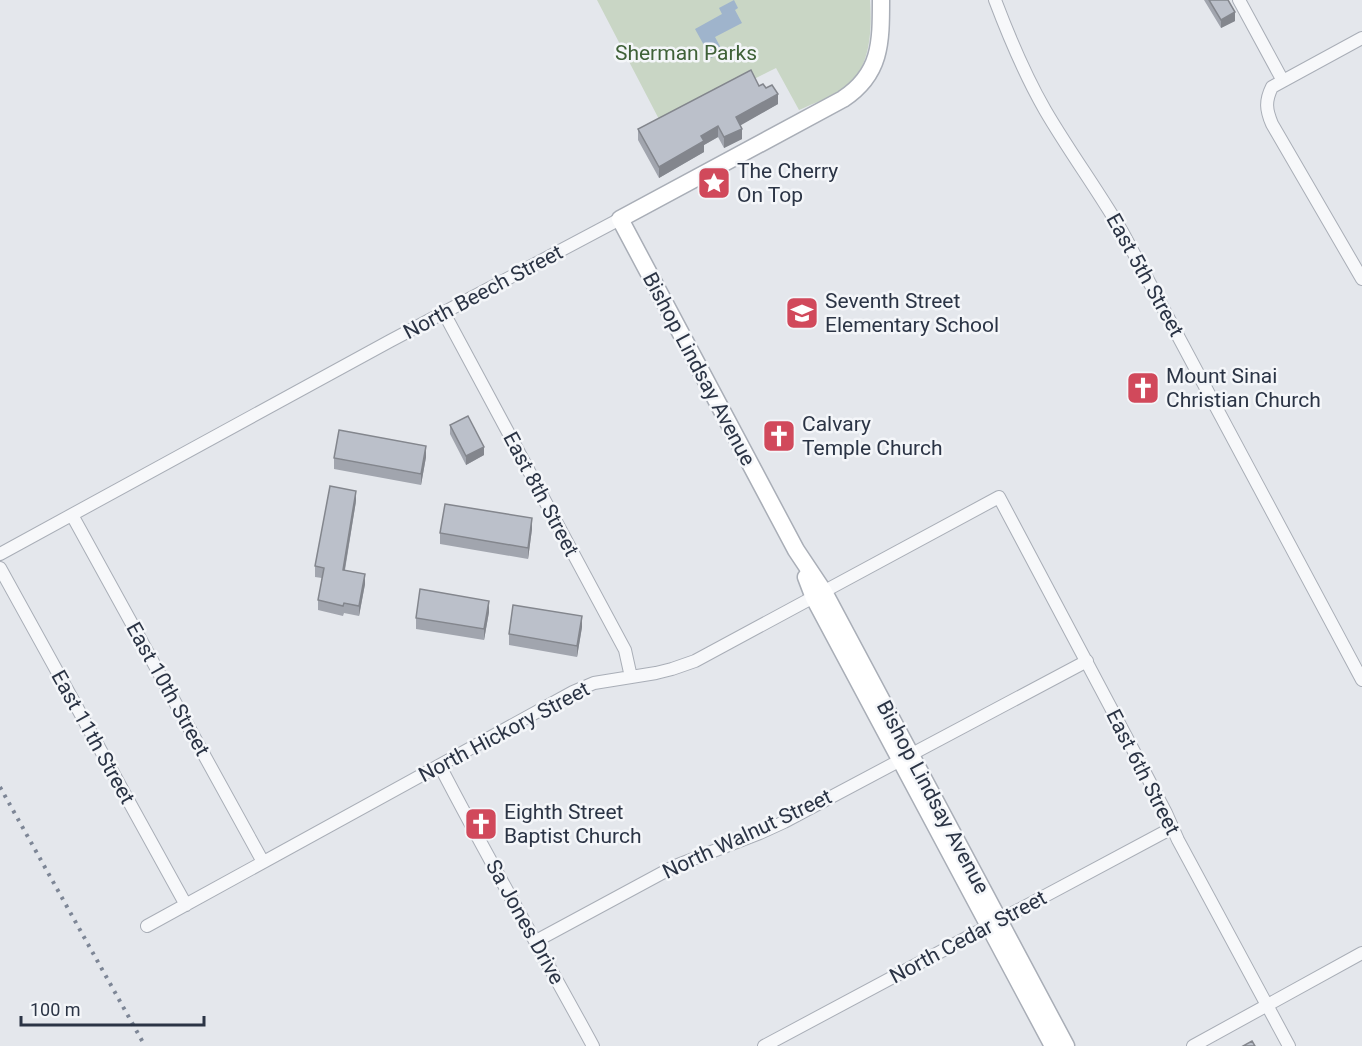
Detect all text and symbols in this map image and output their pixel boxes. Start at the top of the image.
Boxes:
park label: Sherman Parks [615,41,757,65]
place label: The Cherry On Top [737,159,838,207]
place icon: The Cherry On Top [696,165,732,201]
street label: East 5th Street [1101,209,1189,341]
street label: North Beech Street [399,240,567,344]
street label: Bishop Lindsay Avenue [638,268,760,470]
place label: Seventh Street Elementary School [825,289,999,337]
school or university icon: Seventh Street Elementary School [784,295,820,331]
place label: Mount Sinai Christian Church [1166,364,1321,412]
church icon: Mount Sinai Christian Church [1125,370,1161,406]
place label: Calvary Temple Church [802,412,943,460]
church icon: Calvary Temple Church [761,418,797,454]
street label: East 8th Street [498,428,584,560]
street label: East 10th Street [121,618,215,760]
street label: East 11th Street [46,666,140,808]
street label: North Hickory Street [415,677,594,787]
street label: Bishop Lindsay Avenue [872,696,994,898]
street label: East 6th Street [1101,705,1185,839]
street label: North Walnut Street [659,784,835,884]
place label: Eighth Street Baptist Church [504,800,641,848]
church icon: Eighth Street Baptist Church [463,806,499,842]
street label: Sa Jones Drive [481,856,569,988]
street label: North Cedar Street [886,885,1051,988]
scale bar [21,989,204,1027]
text: 100 m [30,999,81,1020]

